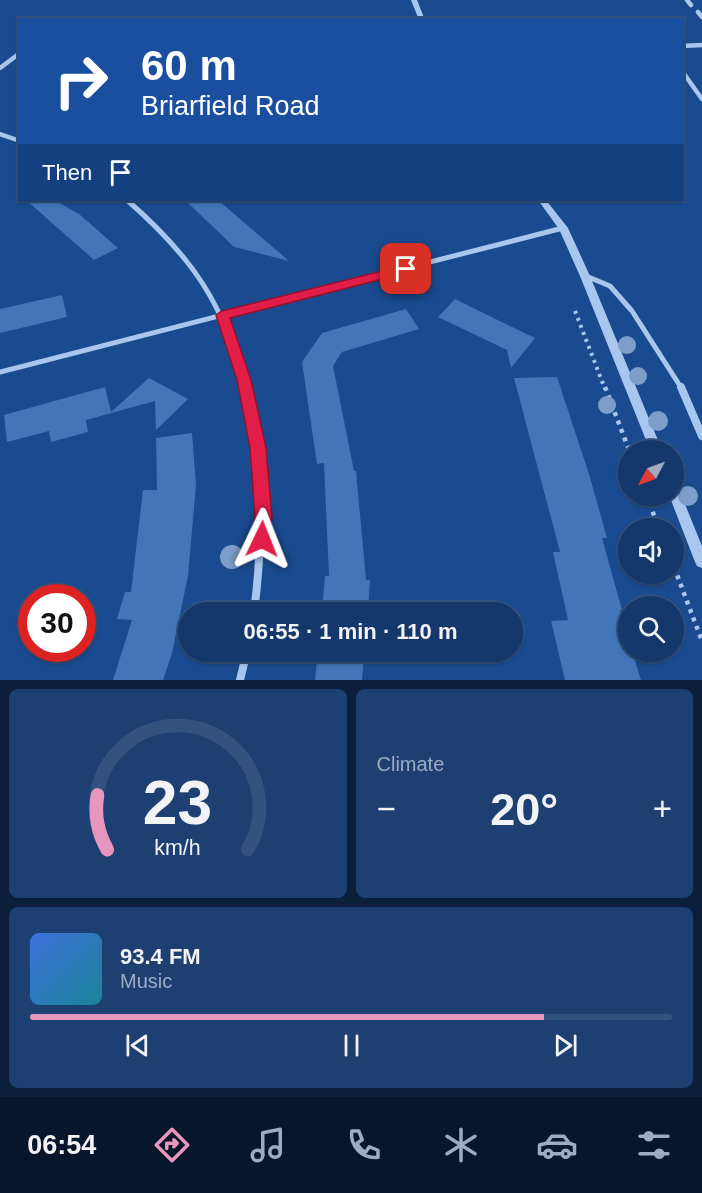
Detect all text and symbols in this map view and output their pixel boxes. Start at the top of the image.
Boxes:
icon: right [42,42,120,120]
text: 60 m [141,42,237,89]
text: Briarfield Road [141,91,320,121]
icon: arrive [104,156,137,189]
text: Then [42,160,92,185]
pin [380,243,431,294]
icon: arrive [389,252,422,285]
north arrow [618,440,684,506]
map controls [618,440,684,662]
position arrow [230,507,294,571]
button: sound [618,518,684,584]
speed limit sign: 30 [18,584,96,662]
button: search [618,596,684,662]
text: 06:55 · 1 min · 110 m [244,619,458,644]
text: Climate [377,753,444,775]
text: 23 [143,768,212,837]
text: 20° [490,784,558,835]
text: − [377,790,396,827]
text: + [653,790,672,827]
text: km/h [155,837,201,861]
text: 93.4 FM [120,944,201,969]
text: Music [120,970,172,992]
icon: previous [121,1029,154,1062]
icon: pause [335,1029,368,1062]
icon: next [549,1029,582,1062]
icon: directions [151,1124,193,1166]
icon: music [247,1124,289,1166]
icon: phone [343,1124,385,1166]
icon: climate [440,1124,482,1166]
icon: car [536,1124,578,1166]
icon: filters [633,1124,675,1166]
text: 06:54 [27,1130,96,1160]

